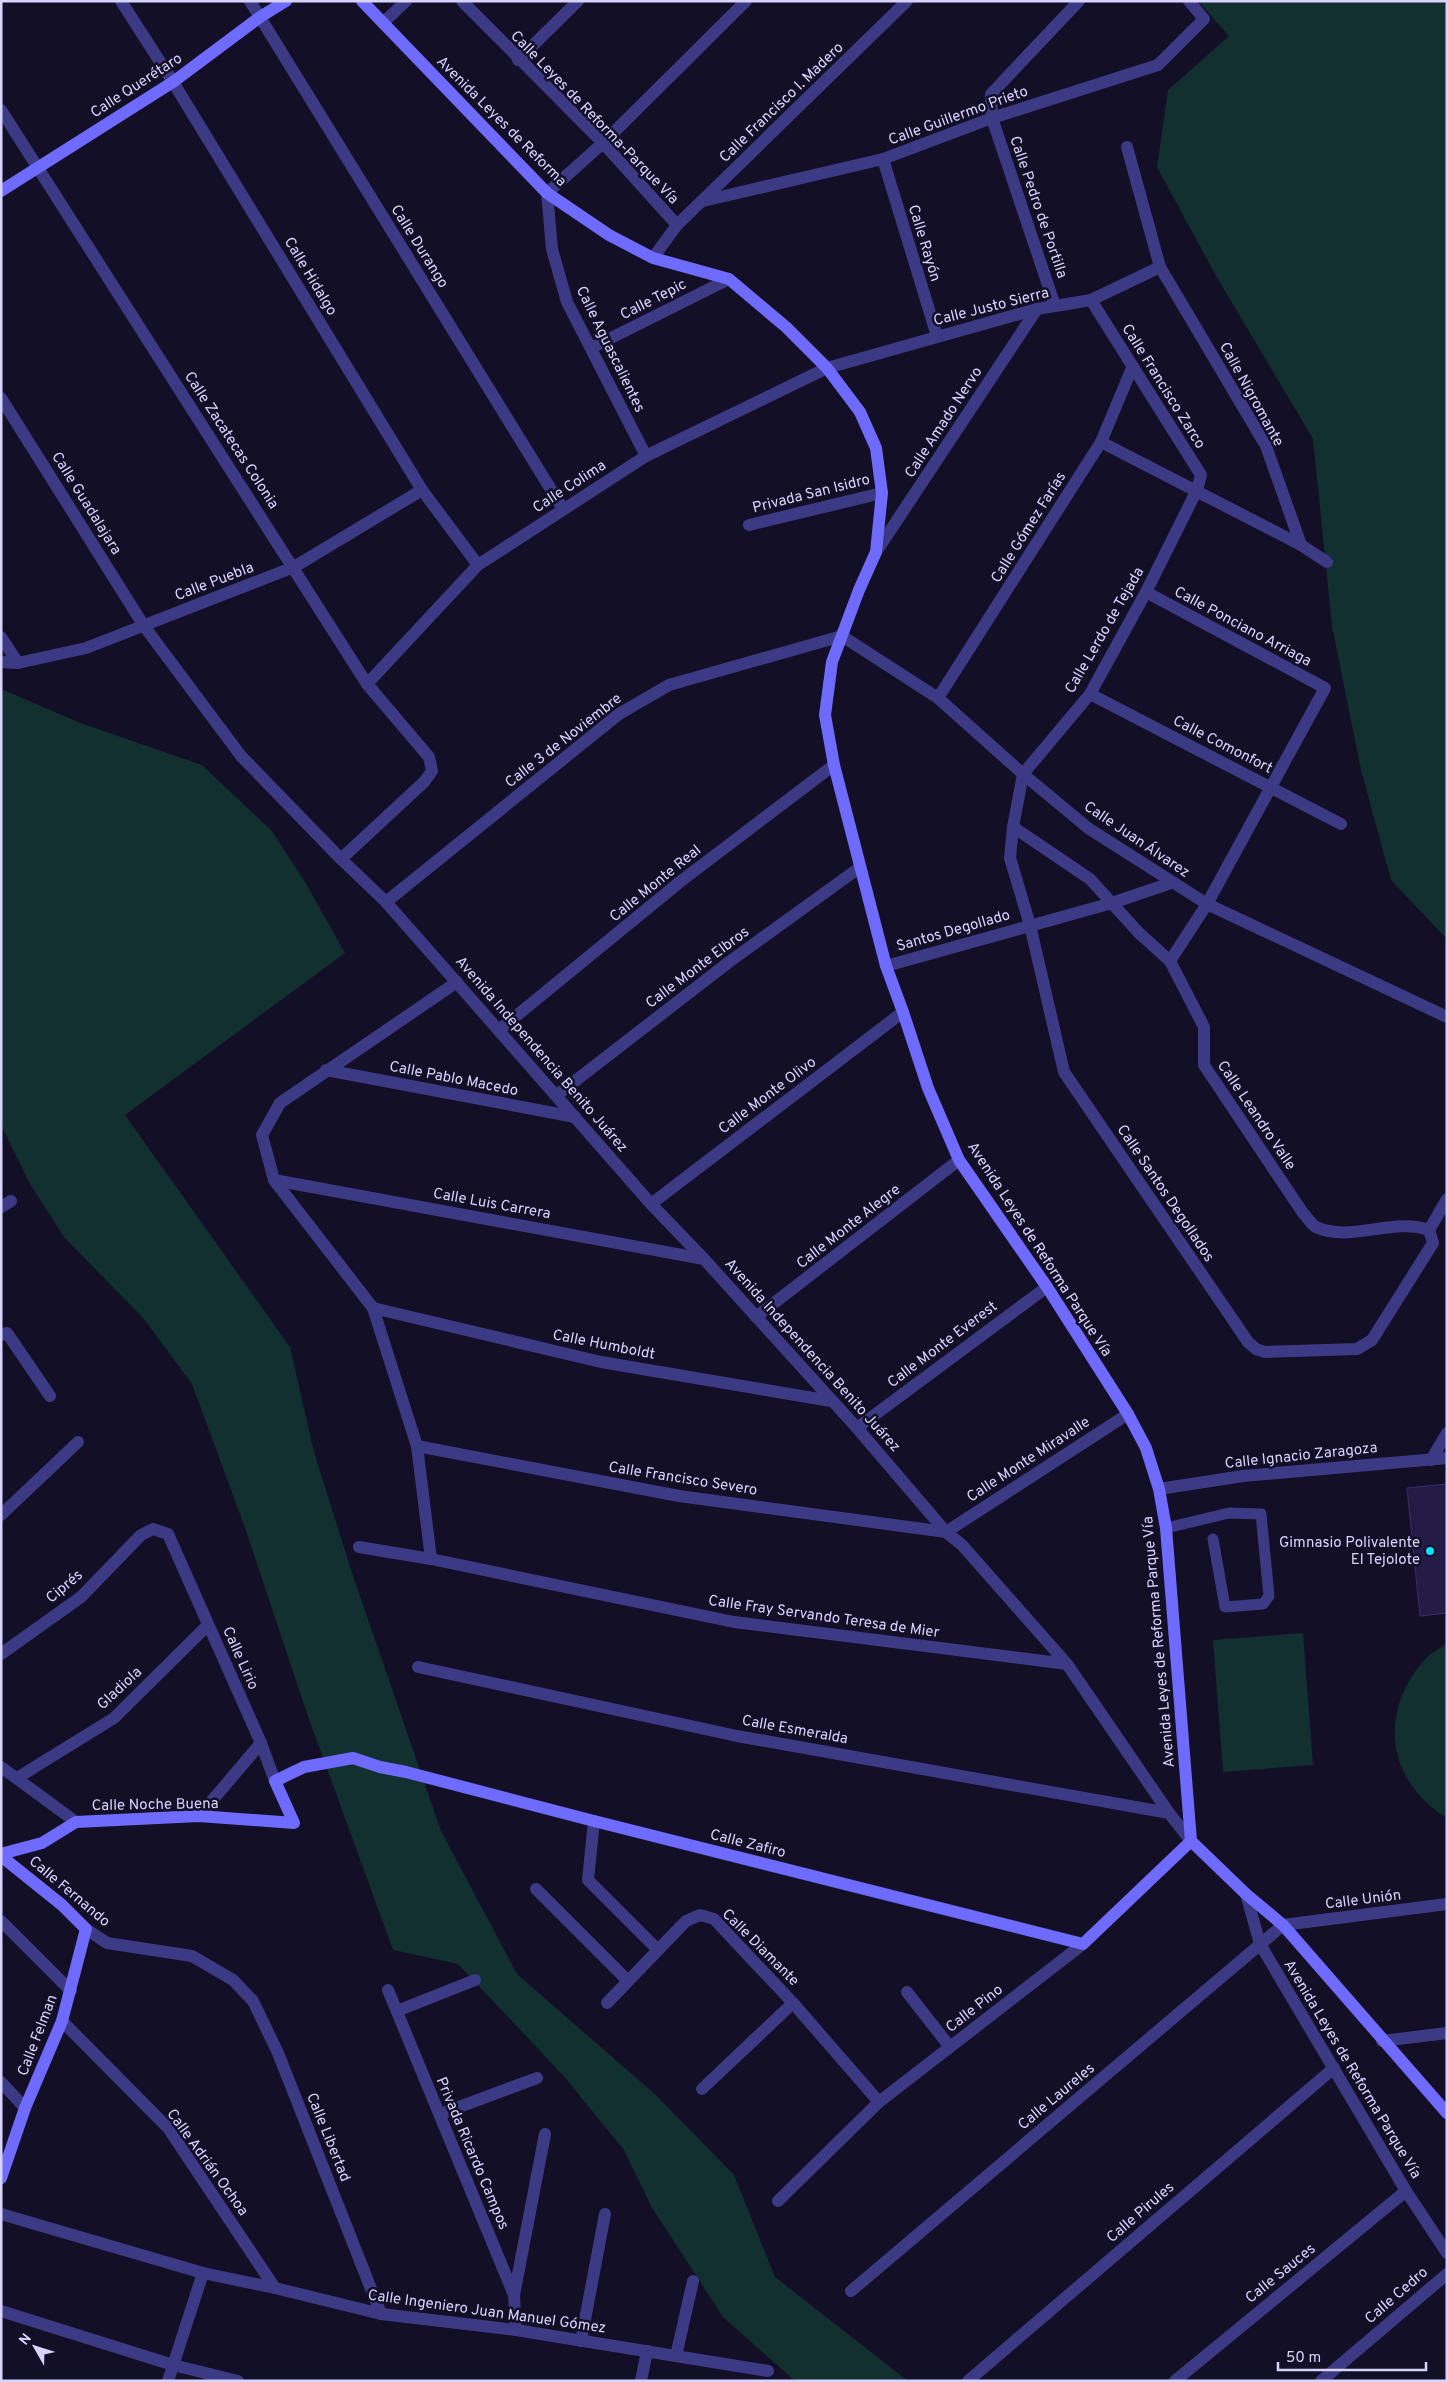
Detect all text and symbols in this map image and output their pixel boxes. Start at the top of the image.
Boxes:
street label: Calle Leyes de Reforma-Parque Vía [506,27,682,209]
street label: Calle Francisco I. Madero [716,39,848,167]
street label: Calle Querétaro [87,50,186,123]
street label: Avenida Leyes de Reforma [432,53,570,191]
street label: Calle Guillermo Prieto [886,82,1031,150]
street label: Calle Pedro de Portilla [1004,134,1071,281]
street label: Calle Durango [386,202,452,292]
street label: Calle Rayón [903,203,944,284]
street label: Calle Hidalgo [279,234,341,320]
street label: Calle Tepic [617,276,690,325]
street label: Calle Aguascalientes [571,283,648,416]
street label: Calle Justo Sierra [932,284,1051,331]
street label: Calle Francisco Zarco [1117,321,1209,453]
street label: Calle Nigromante [1214,339,1287,450]
street label: Calle Amado Nervo [901,364,987,482]
street label: Calle Zacatecas Colonia [179,369,282,513]
street label: Calle Guadalajara [46,449,125,559]
street label: Calle Colima [530,457,610,518]
street label: Calle Gómez Farías [987,469,1071,587]
street label: Privada San Isidro [751,471,872,518]
street label: Calle Puebla [172,559,257,606]
street label: Calle Lerdo de Tejada [1061,564,1149,697]
street label: Calle Ponciano Arriaga [1170,583,1314,672]
street label: Calle 3 de Noviembre [502,690,626,793]
street label: Calle Comonfort [1169,712,1275,779]
street label: Calle Juan Álvarez [1080,797,1193,883]
street label: Calle Monte Real [606,841,706,927]
street label: Santos Degollado [894,906,1013,957]
street label: Calle Monte Elbros [642,923,753,1013]
street label: Avenida Independencia Benito Juárez [450,953,631,1157]
street label: Calle Monte Olivo [715,1053,821,1139]
street label: Calle Pablo Macedo [388,1058,520,1101]
street label: Calle Leandro Valle [1212,1058,1299,1174]
street label: Calle Santos Degollados [1112,1122,1218,1266]
street label: Avenida Leyes de Reforma Parque Vía [962,1139,1115,1361]
street label: Calle Monte Alegre [793,1181,905,1274]
street label: Calle Luis Carrera [432,1185,552,1224]
street label: Avenida Independencia Benito Juárez [720,1255,904,1457]
street label: Calle Monte Everest [884,1298,1002,1393]
street label: Calle Humboldt [551,1326,657,1365]
street label: Calle Monte Miravalle [964,1413,1094,1507]
street label: Calle Ignacio Zaragoza [1224,1439,1378,1474]
street label: Calle Francisco Severo [607,1458,759,1501]
street label: Avenida Leyes de Reforma Parque Vía [1139,1515,1180,1768]
place label: Gimnasio Polivalente El Tejolote [1279,1534,1420,1570]
marker: Gimnasio Polivalente El Tejolote [1424,1545,1436,1557]
street label: Ciprés [43,1566,87,1608]
street label: Calle Fray Servando Teresa de Mier [707,1592,941,1643]
street label: Calle Lirio [217,1624,262,1693]
street label: Gladiola [94,1663,147,1715]
street label: Calle Esmeralda [740,1712,849,1749]
street label: Calle Noche Buena [91,1795,219,1816]
street label: Calle Zafiro [708,1826,787,1863]
street label: Calle Fernando [24,1853,114,1932]
street label: Calle Unión [1324,1886,1402,1915]
street label: Calle Diamante [717,1905,803,1991]
street label: Avenida Leyes de Reforma Parque Vía [1279,1957,1425,2183]
street label: Calle Pino [943,1981,1007,2037]
street label: Calle Felman [14,1992,63,2079]
street label: Calle Laureles [1015,2060,1099,2135]
street label: Privada Ricardo Campos [431,2074,512,2233]
street label: Calle Libertad [301,2090,354,2185]
street label: Calle Adrián Ochoa [162,2106,252,2220]
street label: Calle Pirules [1103,2179,1179,2248]
street label: Calle Sauces [1242,2240,1320,2308]
street label: Calle Cedro [1362,2264,1432,2329]
street label: Calle Ingeniero Juan Manuel Gómez [366,2286,607,2339]
north arrow [10,2322,60,2372]
text: N [16,2331,36,2349]
scale bar [1278,2340,1426,2372]
text: 50 m [1286,2349,1321,2368]

